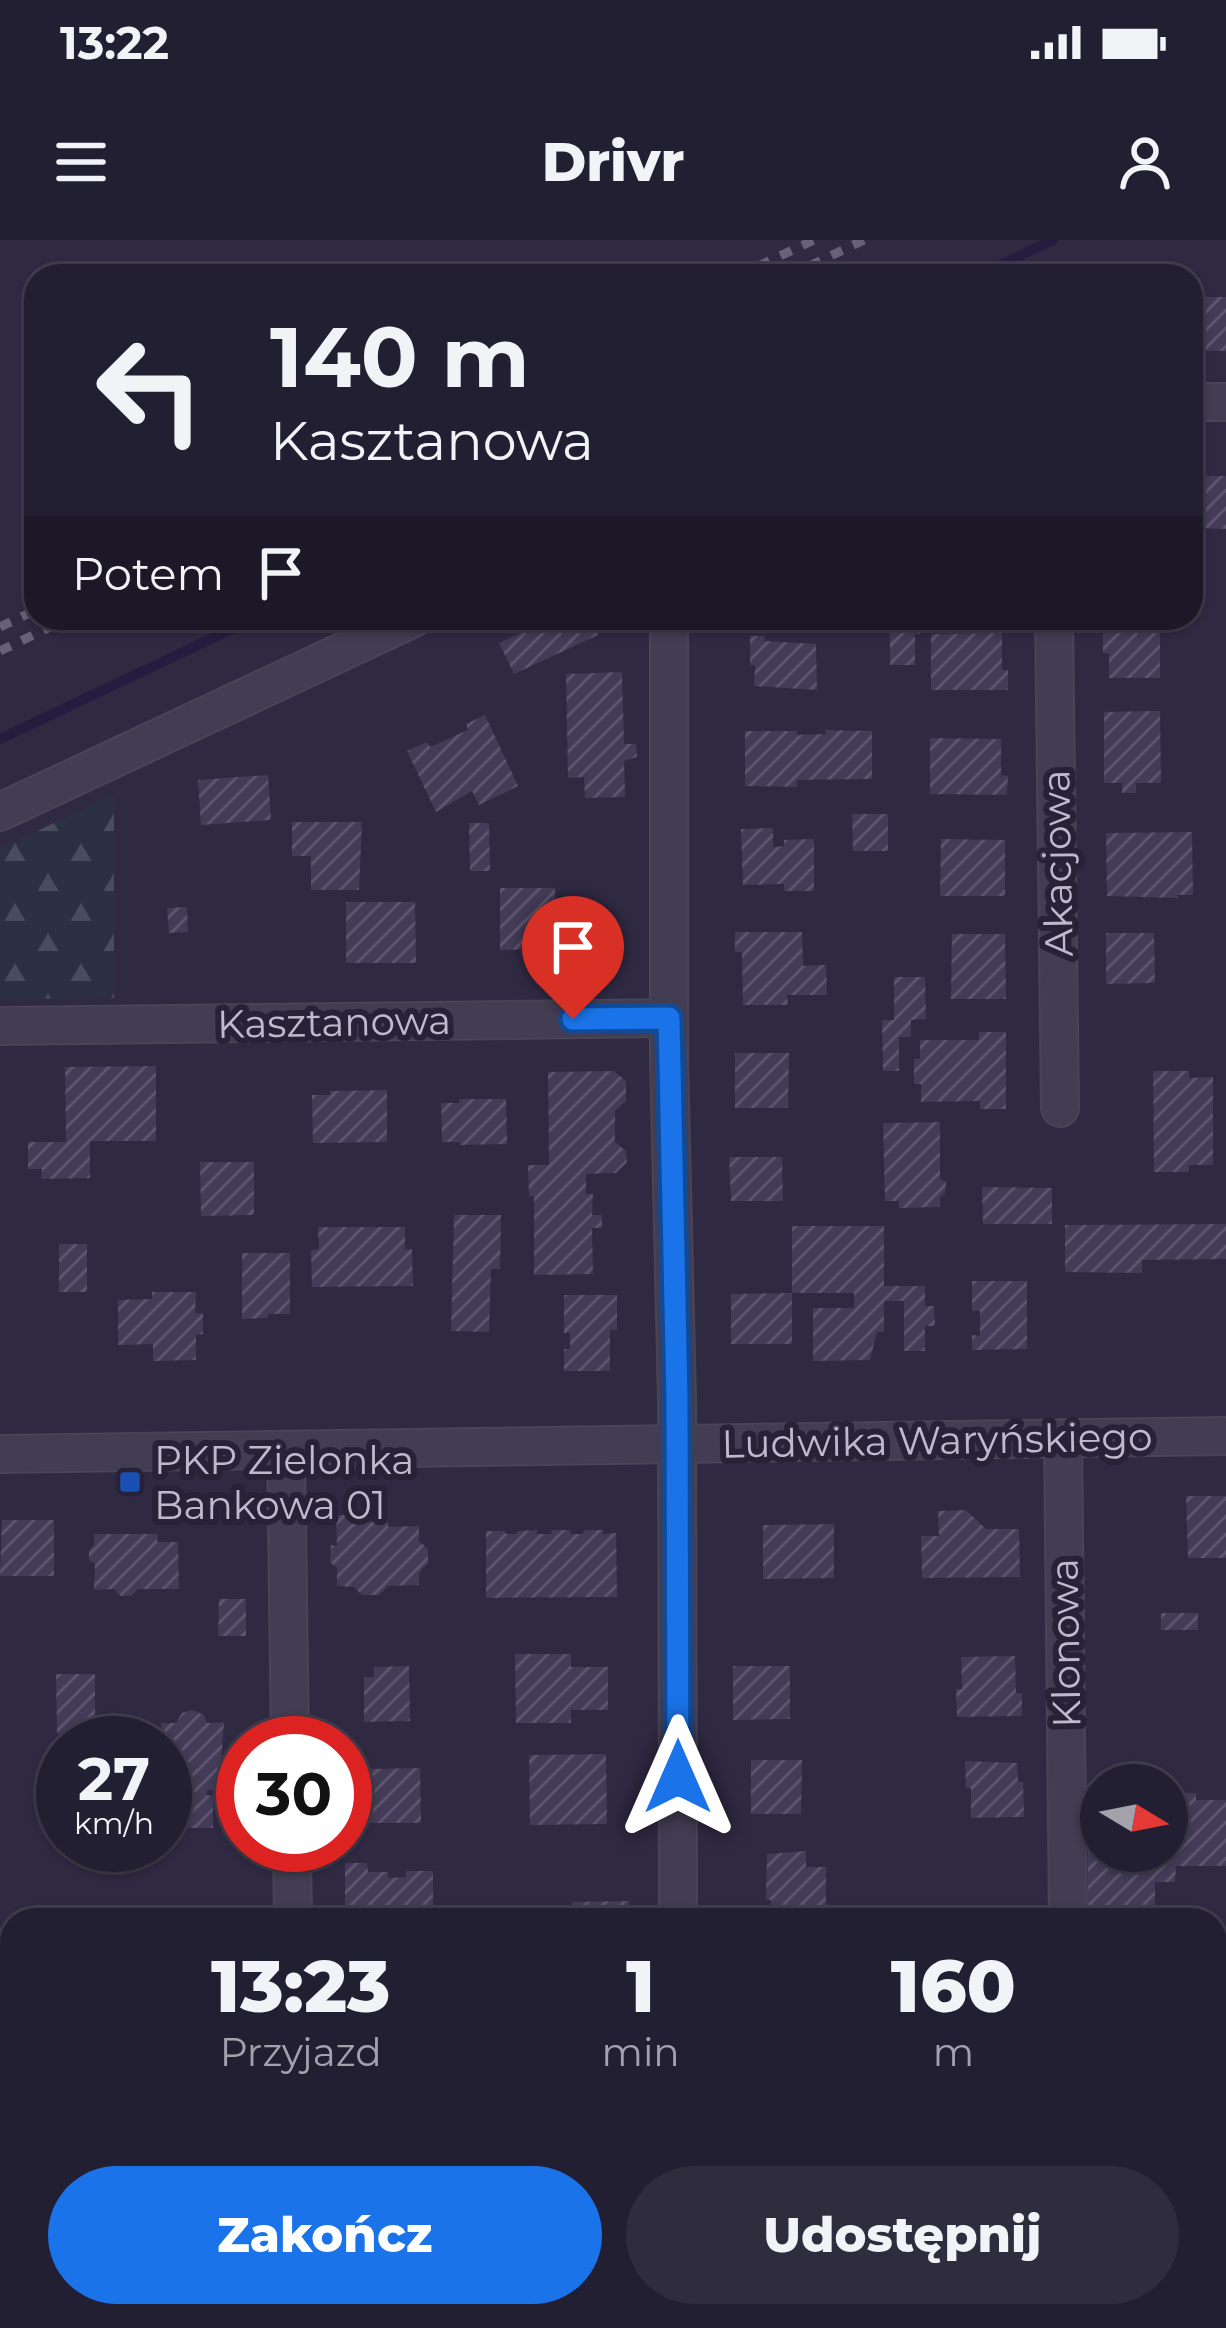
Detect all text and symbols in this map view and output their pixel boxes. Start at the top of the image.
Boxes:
text: 13:22 [60,15,169,70]
icon: menu [48,129,114,195]
text: Drivr [542,129,684,195]
icon: person [1112,129,1178,195]
text: 140 m [270,306,530,408]
icon: left [72,312,228,468]
text: Kasztanowa [270,408,594,474]
icon: arrive [248,540,314,606]
text: Potem [72,546,224,601]
street label: Akacjowa [1031,769,1083,957]
pin [522,896,624,1019]
icon: arrive [540,914,606,980]
street label: Kasztanowa [217,996,451,1048]
street label: Ludwika Waryńskiego [721,1412,1153,1468]
place label: PKP Zielonka Bankowa 01 [154,1436,414,1529]
marker: PKP Zielonka Bankowa 01 [117,1469,143,1495]
street label: Klonowa [1040,1558,1090,1728]
position arrow [615,1714,741,1840]
speed limit sign: 30 [216,1716,372,1872]
text: 27 [78,1742,150,1815]
north arrow [1080,1764,1188,1872]
map controls [1080,1764,1188,1872]
text: km/h [74,1805,154,1842]
text: 13:23 [211,1942,391,2030]
text: 1 [626,1942,655,2030]
text: 160 [891,1942,1016,2030]
text: Przyjazd [220,2028,382,2076]
text: min [602,2028,680,2076]
text: m [933,2028,974,2076]
button: Zakończ [48,2166,602,2304]
button: Udostępnij [626,2166,1179,2304]

